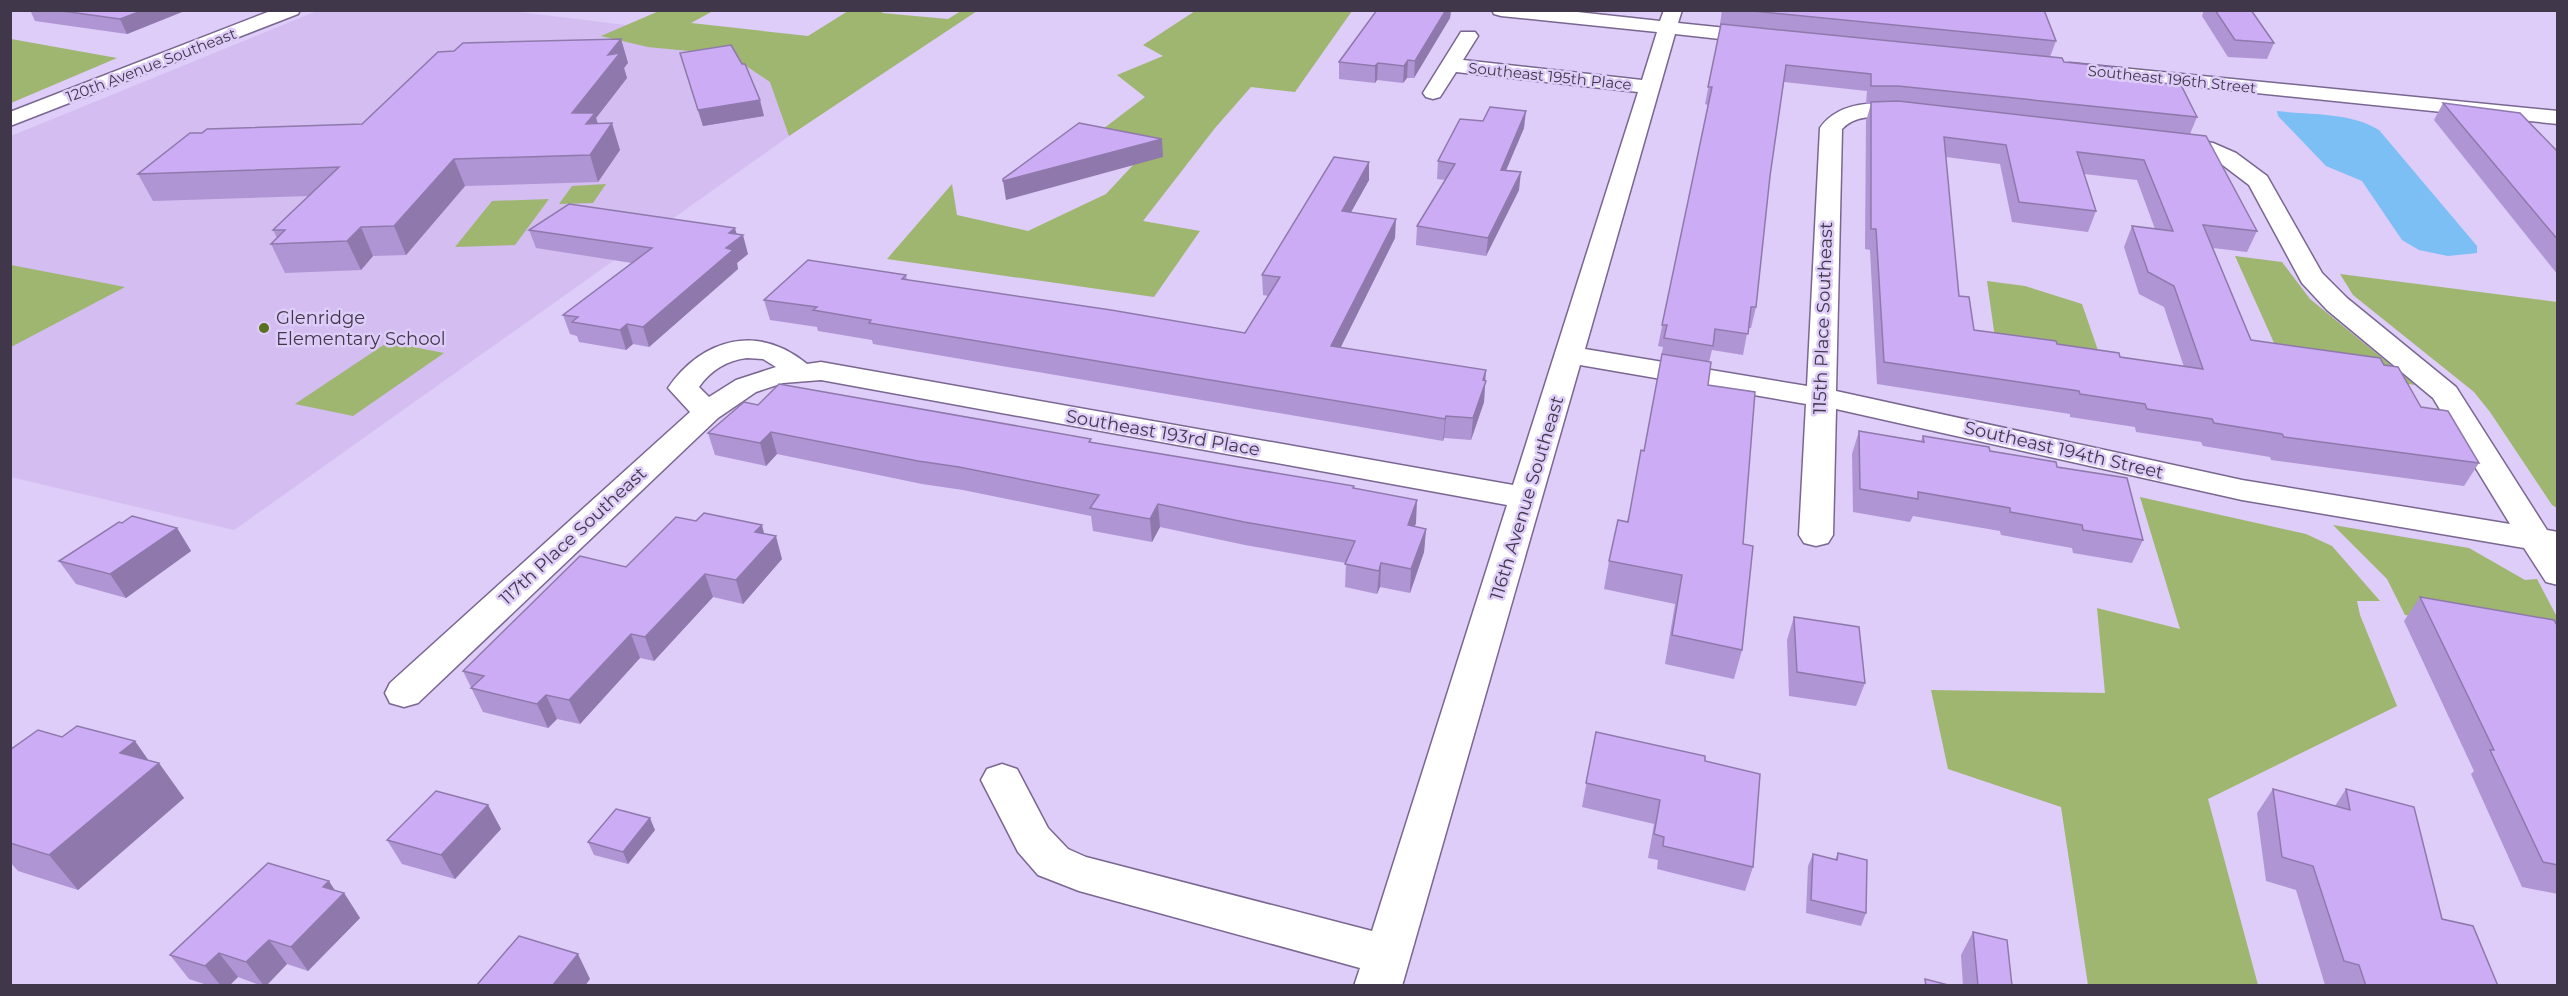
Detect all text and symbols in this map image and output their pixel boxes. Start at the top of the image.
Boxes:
street label: 120th Avenue Southeast [63,24,239,106]
street label: Southeast 195th Place [1467,58,1633,94]
street label: Southeast 196th Street [2087,61,2257,97]
street label: 115th Place Southeast [1809,221,1837,415]
place label: Glenridge Elementary School [276,307,446,350]
marker: Glenridge Elementary School [257,321,271,335]
street label: 116th Avenue Southeast [1485,393,1569,603]
street label: Southeast 193rd Place [1064,405,1262,461]
street label: Southeast 194th Street [1962,416,2166,484]
street label: 117th Place Southeast [495,462,651,610]

